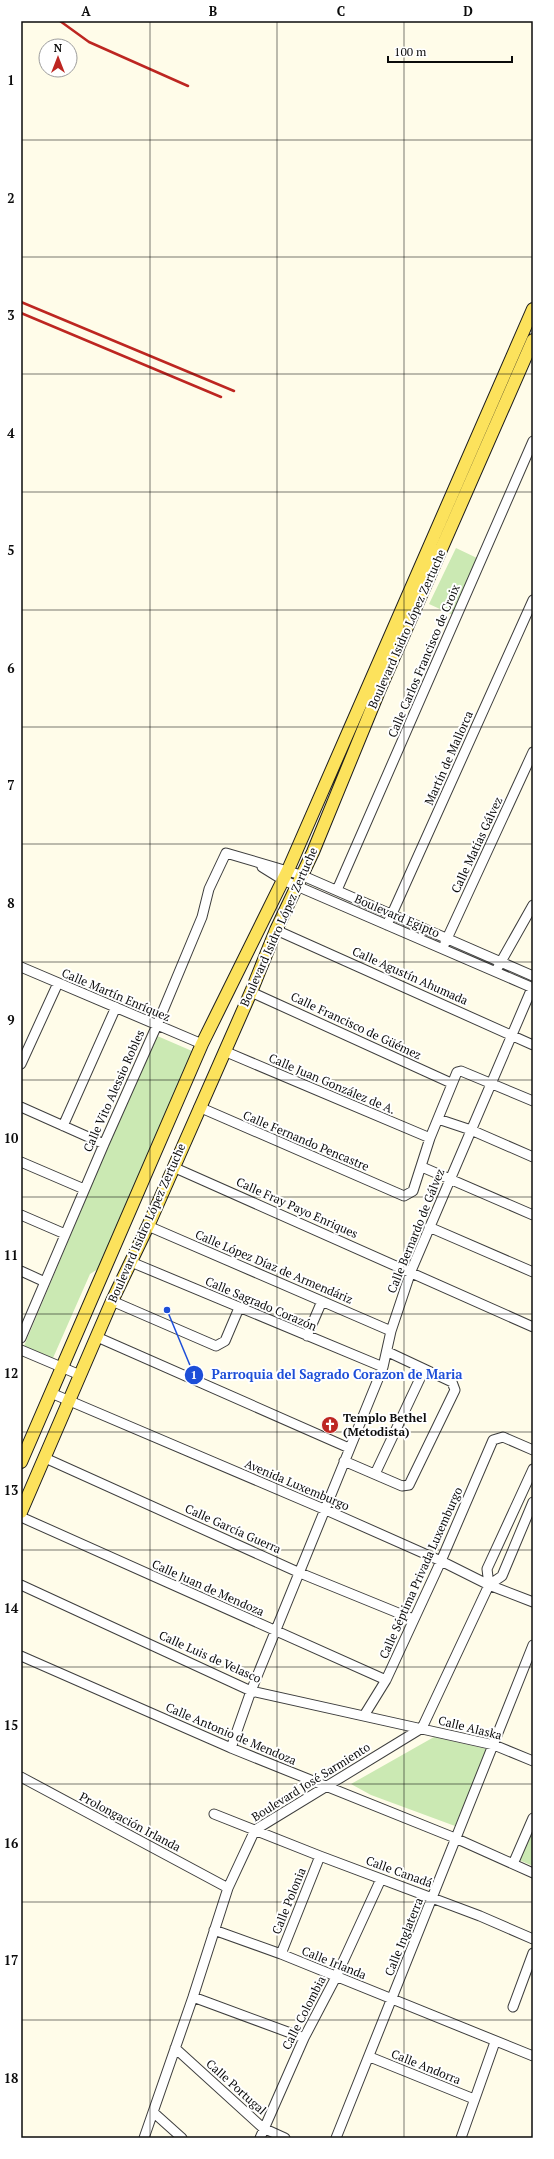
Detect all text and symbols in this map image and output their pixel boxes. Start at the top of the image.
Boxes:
text: A [81,2,91,20]
text: B [209,2,217,20]
text: C [337,2,345,20]
text: D [463,2,473,20]
north arrow [38,38,78,78]
scale bar [388,38,512,64]
text: N [54,41,63,55]
text: 100 m [394,44,427,59]
text: 1 [7,71,15,89]
text: 2 [7,189,15,207]
text: 3 [7,306,15,324]
text: 4 [7,424,15,442]
text: 5 [7,541,15,559]
street label: Boulevard Isidro López Zertuche [365,547,449,711]
street label: Calle Carlos Francisco de Croix [384,581,463,740]
text: 6 [7,659,15,677]
street label: Martín de Mallorca [421,708,476,807]
text: 7 [7,776,15,794]
street label: Calle Matías Gálvez [448,794,505,895]
street label: Boulevard Isidro López Zertuche [237,845,321,1009]
street label: Boulevard Egipto [352,891,442,940]
text: 8 [7,894,15,912]
street label: Calle Agustín Ahumada [350,943,470,1008]
street label: Calle Martín Enríquez [60,965,173,1024]
street label: Calle Francisco de Güémez [288,989,424,1063]
text: 9 [7,1011,15,1029]
street label: Calle Vito Alessio Robles [80,1027,147,1154]
street label: Calle Juan González de A. [267,1050,398,1117]
street label: Calle Fernando Pencastre [241,1107,372,1174]
text: 10 [4,1129,19,1147]
street label: Boulevard Isidro López Zertuche [105,1141,189,1305]
street label: Calle Bernardo de Gálvez [384,1166,447,1295]
street label: Calle Fray Payo Enriques [234,1174,360,1241]
street label: Calle López Díaz de Armendáriz [193,1226,356,1307]
text: 11 [4,1246,18,1264]
street label: Calle Sagrado Corazón [203,1273,319,1334]
callout: Parroquia del Sagrado Corazon de Maria [184,1362,471,1387]
text: 12 [4,1364,18,1382]
text: Parroquia del Sagrado Corazon de Maria [211,1365,463,1383]
text: 1 [191,1367,197,1382]
place label: Templo Bethel (Metodista) [343,1410,427,1439]
church icon: Templo Bethel (Metodista) [320,1415,340,1435]
street label: Avenida Luxemburgo [242,1456,352,1514]
text: 13 [4,1481,18,1499]
street label: Calle Séptima Privada Luxemburgo [376,1484,465,1661]
street label: Calle García Guerra [183,1501,284,1556]
street label: Calle Juan de Mendoza [150,1556,267,1619]
text: 14 [4,1599,19,1617]
street label: Calle Luis de Velasco [157,1627,264,1686]
street label: Calle Antonio de Mendoza [164,1699,299,1768]
street label: Calle Alaska [437,1712,504,1743]
text: 15 [4,1716,18,1734]
street label: Boulevard José Sarmiento [249,1739,373,1824]
street label: Prolongación Irlanda [77,1789,183,1855]
text: 16 [4,1834,18,1852]
street label: Calle Canadá [364,1853,434,1890]
street label: Calle Polonia [268,1865,309,1936]
street label: Calle Inglaterra [381,1895,426,1978]
street label: Calle Irlanda [300,1943,369,1982]
text: 17 [4,1951,18,1969]
street label: Calle Colombia [279,1973,329,2052]
street label: Calle Andorra [389,2046,463,2087]
street label: Calle Portugal [203,2056,270,2118]
text: 18 [4,2069,18,2087]

